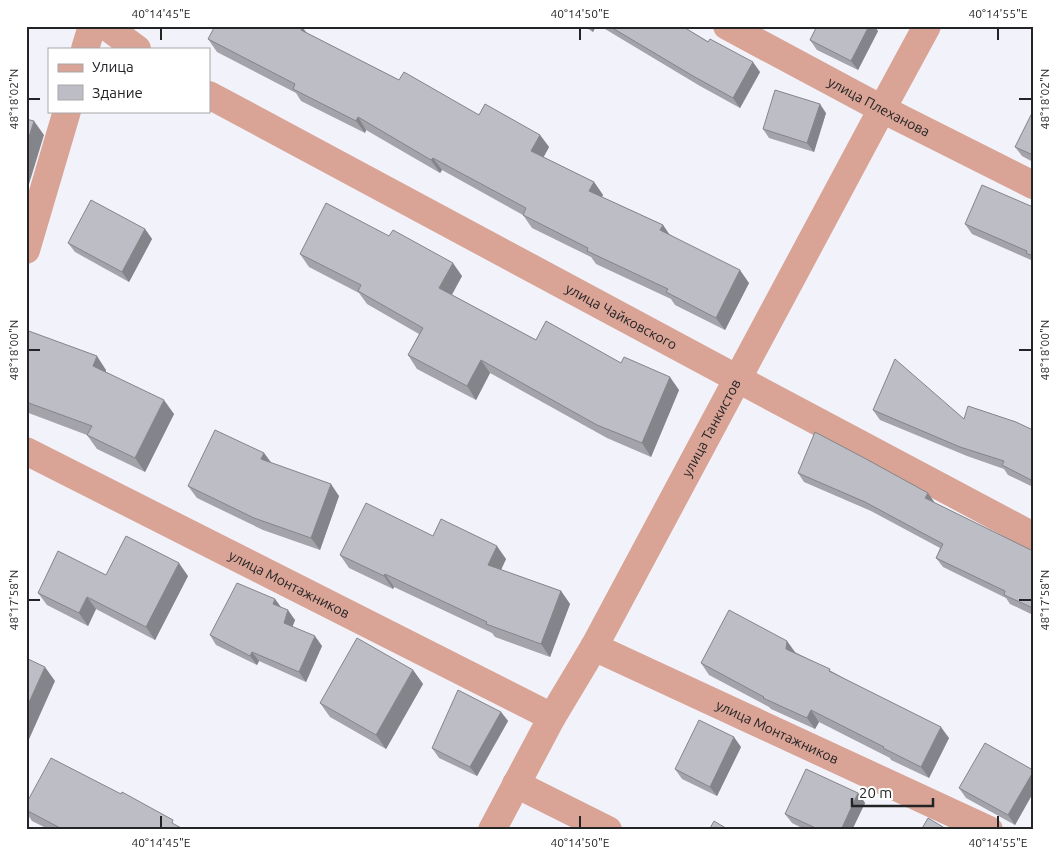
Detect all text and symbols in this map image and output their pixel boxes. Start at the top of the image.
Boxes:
text: 40°14'45"E [132,7,191,20]
text: 40°14'50"E [551,7,610,20]
text: 40°14'55"E [969,7,1028,20]
legend [48,48,210,112]
text: Улица [92,58,134,75]
text: 48°18'02"N [7,69,20,129]
text: 48°18'02"N [1038,69,1051,129]
street label: улица Плеханова [825,74,933,140]
text: Здание [92,84,143,101]
street label: улица Чайковского [563,280,680,353]
text: 48°18'00"N [7,320,20,380]
text: 48°18'00"N [1038,320,1051,380]
street label: улица Танкистов [679,376,744,480]
street label: улица Монтажников [226,547,352,621]
text: 48°17'58"N [7,570,20,630]
text: 48°17'58"N [1038,570,1051,630]
street label: улица Монтажников [713,697,841,767]
scale bar [852,776,933,808]
text: 20 m [859,784,892,801]
text: 40°14'45"E [132,836,191,849]
text: 40°14'50"E [551,836,610,849]
text: 40°14'55"E [969,836,1028,849]

